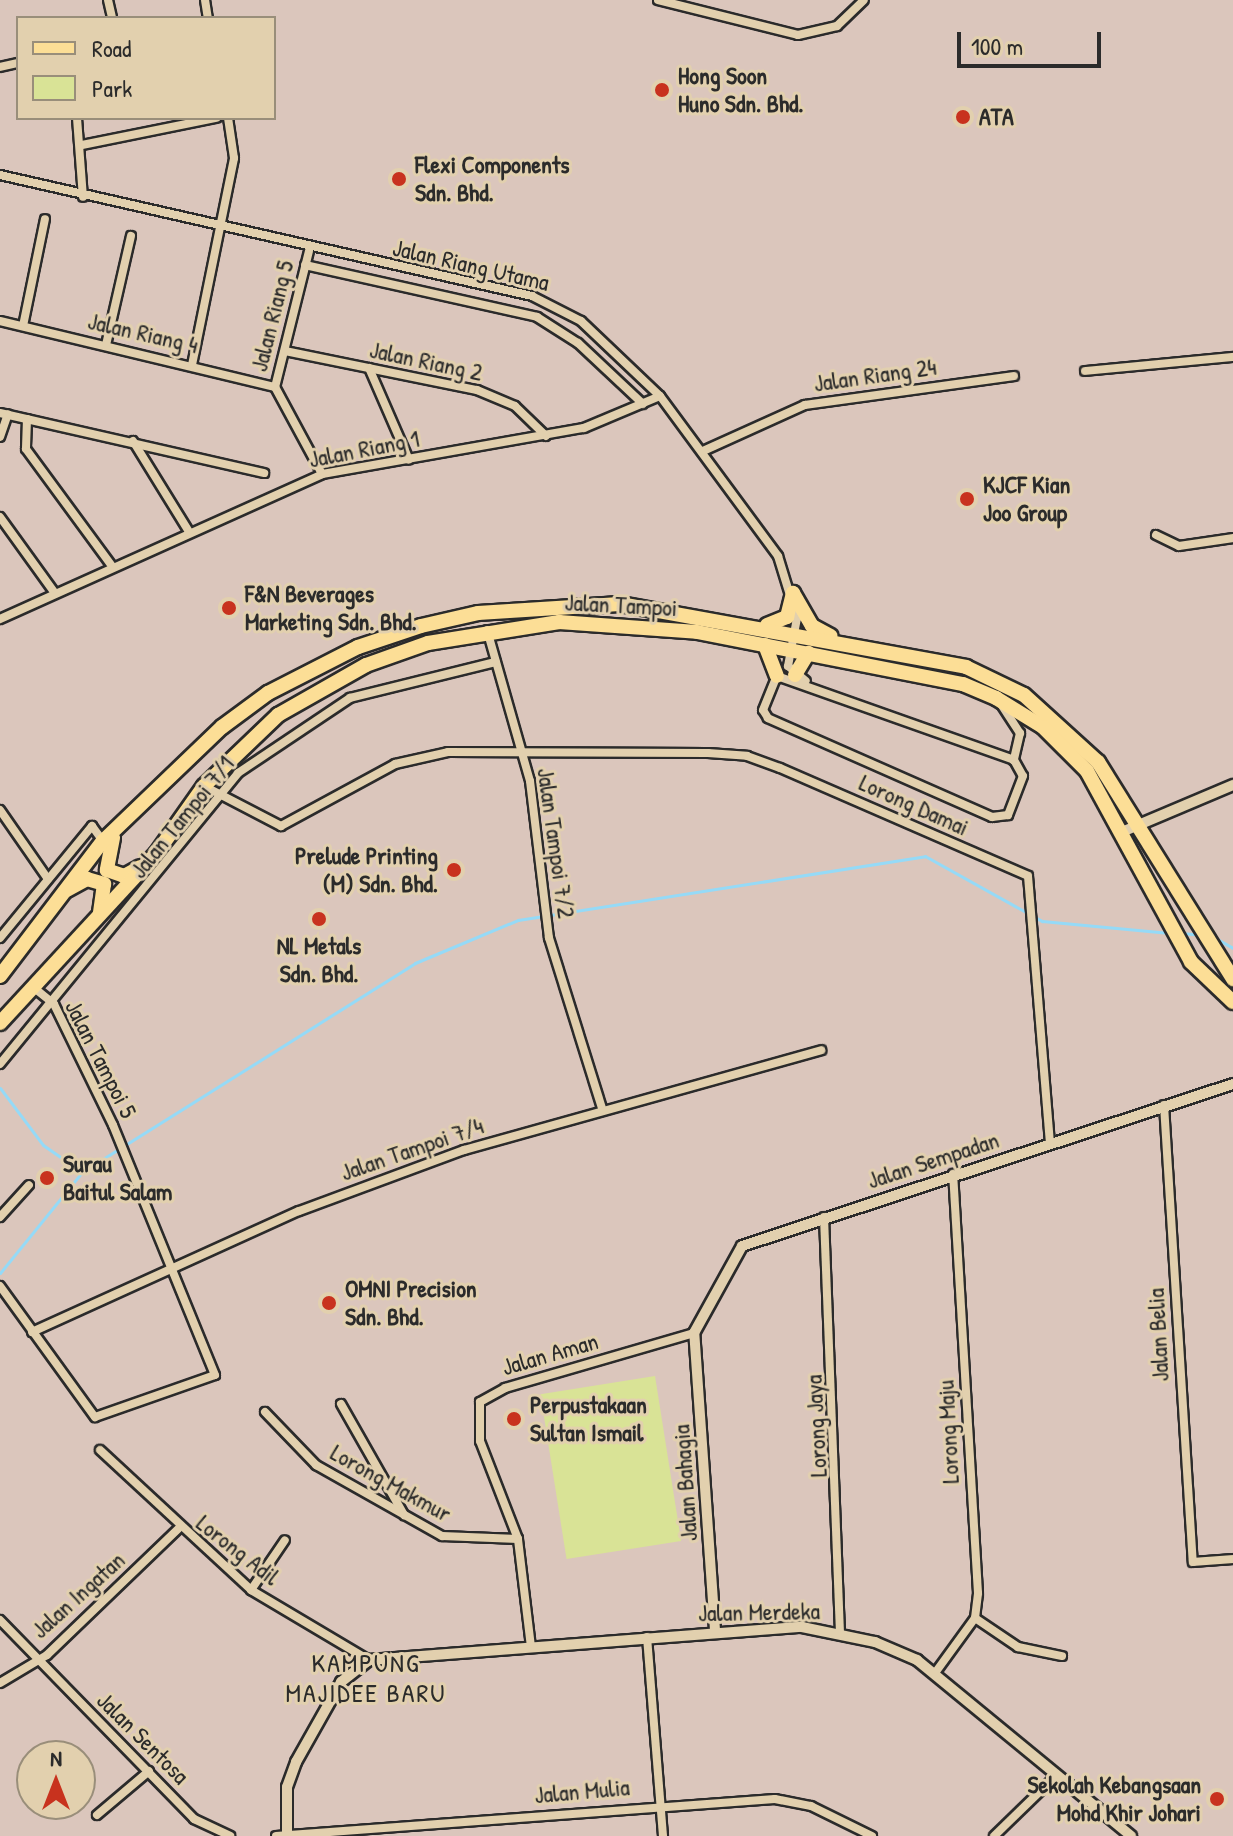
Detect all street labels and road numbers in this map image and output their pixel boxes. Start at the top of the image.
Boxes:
street label: Jalan Riang Utama [390,233,552,297]
street label: Jalan Riang 5 [244,258,300,374]
street label: Jalan Riang 4 [85,306,201,360]
street label: Jalan Riang 2 [367,335,485,387]
street label: Jalan Riang 24 [812,352,938,398]
street label: Jalan Riang 1 [306,424,422,474]
street label: Jalan Tampoi [564,588,678,622]
street label: Jalan Tampoi 7/1 [124,750,240,884]
street label: Jalan Tampoi 7/2 [531,766,581,920]
street label: Lorong Damai [855,768,973,842]
street label: Jalan Tampoi 5 [59,995,143,1123]
street label: Jalan Tampoi 7/4 [337,1111,487,1187]
street label: Jalan Sempadan [864,1125,1002,1195]
street label: Jalan Belia [1141,1288,1175,1382]
street label: Jalan Aman [499,1327,601,1381]
street label: Lorong Jaya [799,1374,833,1478]
street label: Lorong Maju [931,1380,965,1484]
street label: Jalan Bahagia [667,1424,703,1542]
street label: Lorong Makmur [326,1438,456,1528]
street label: Lorong Adil [191,1509,285,1591]
street label: Jalan Ingatan [25,1546,131,1644]
street label: Jalan Merdeka [698,1597,820,1627]
street label: Jalan Sentosa [91,1686,195,1790]
street label: Jalan Mulia [533,1772,631,1810]

